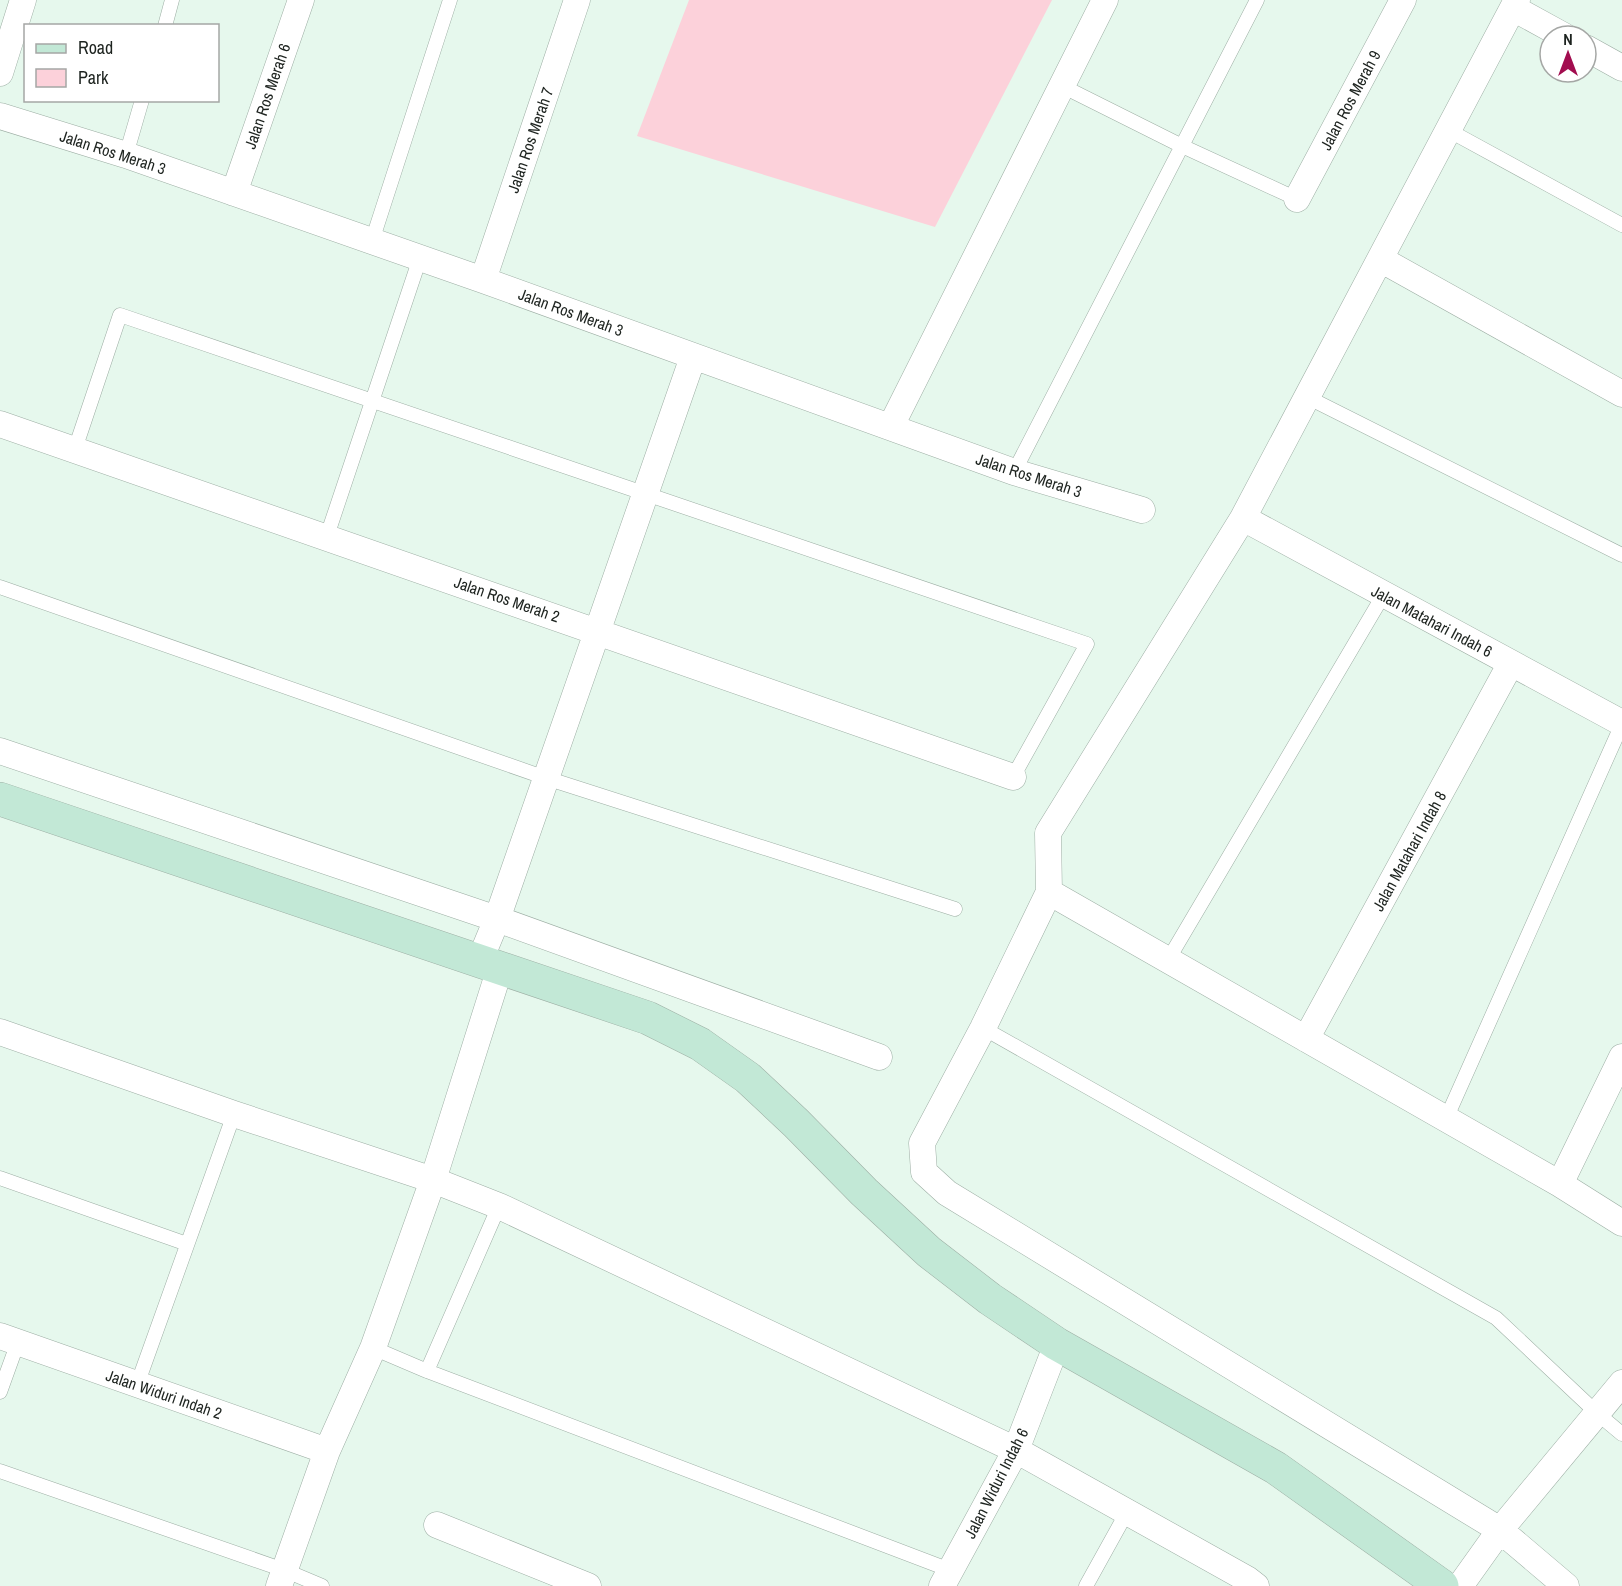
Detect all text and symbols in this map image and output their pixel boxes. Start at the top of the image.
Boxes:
legend [24,24,219,102]
north arrow [1538,24,1598,84]
text: N [1563,28,1573,50]
text: Road [78,35,113,60]
street label: Jalan Ros Merah 6 [239,40,295,152]
street label: Jalan Ros Merah 9 [1314,46,1386,154]
text: Park [78,65,109,90]
street label: Jalan Ros Merah 7 [502,84,558,196]
street label: Jalan Ros Merah 3 [57,125,169,179]
street label: Jalan Ros Merah 3 [515,283,627,341]
street label: Jalan Ros Merah 3 [973,448,1085,502]
street label: Jalan Ros Merah 2 [451,571,563,627]
street label: Jalan Matahari Indah 6 [1368,580,1496,662]
street label: Jalan Matahari Indah 8 [1367,787,1451,915]
street label: Jalan Widuri Indah 2 [103,1364,225,1424]
street label: Jalan Widuri Indah 6 [959,1424,1033,1542]

